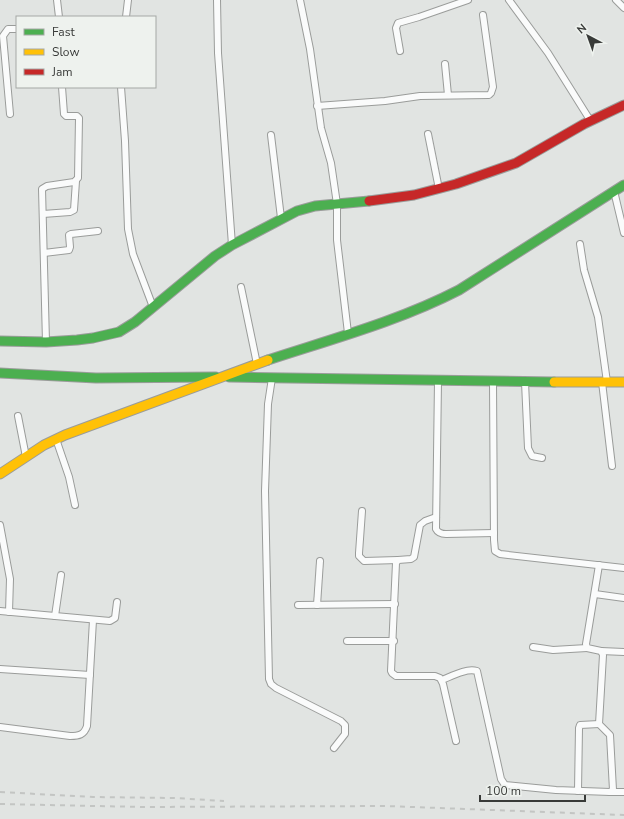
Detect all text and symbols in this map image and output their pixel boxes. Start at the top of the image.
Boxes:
legend [16,16,156,88]
north arrow [568,16,608,56]
text: N [574,20,590,37]
text: Fast [52,24,75,40]
text: Slow [52,44,80,60]
text: Jam [51,64,73,80]
scale bar [480,777,585,803]
text: 100 m [486,783,521,799]

